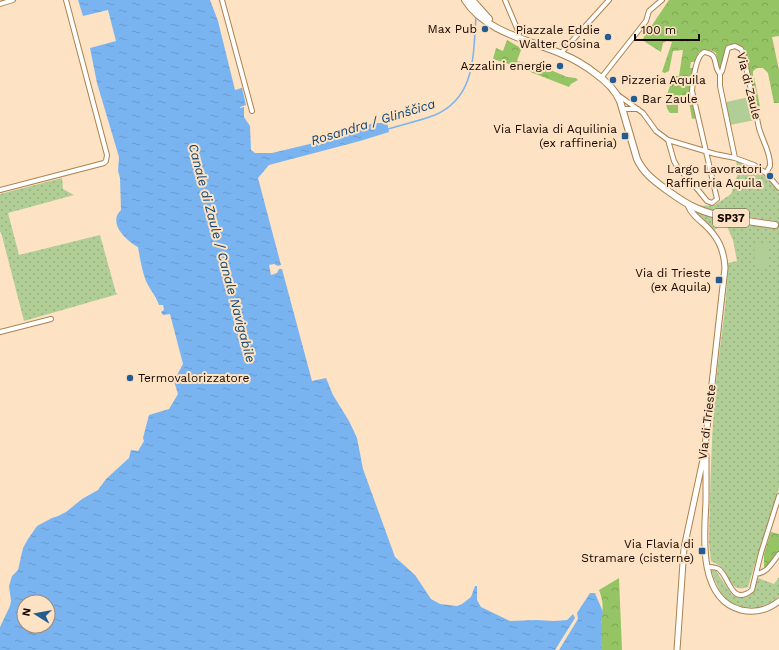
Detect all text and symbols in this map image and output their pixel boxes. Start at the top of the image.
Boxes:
scale bar [635,16,699,42]
place label: Max Pub [428,22,477,36]
place label: Piazzale Eddie Walter Cosina [516,23,600,51]
text: 100 m [641,23,676,37]
marker: Max Pub [480,24,490,34]
marker: Piazzale Eddie Walter Cosina [603,32,613,42]
street label: Via di Zaule [734,51,764,121]
place label: Azzalini energie [461,59,552,73]
marker: Azzalini energie [555,61,565,71]
place label: Pizzeria Aquila [621,73,706,87]
marker: Pizzeria Aquila [608,75,618,85]
place label: Bar Zaule [642,92,698,106]
marker: Bar Zaule [629,94,639,104]
water label: Rosandra / Glinščica [309,96,437,148]
place label: Via Flavia di Aquilinia (ex raffineria) [493,122,617,150]
marker: Via Flavia di Aquilinia (ex raffineria) [620,131,630,141]
water label: Canale di Zaule / Canale Navigabile [186,142,258,364]
place label: Largo Lavoratori Raffineria Aquila [666,162,762,190]
marker: Largo Lavoratori Raffineria Aquila [765,171,775,181]
road number: SP37 [713,209,749,227]
place label: Via di Trieste (ex Aquila) [635,266,711,294]
marker: Via di Trieste (ex Aquila) [714,275,724,285]
place label: Termovalorizzatore [138,371,250,385]
marker: Termovalorizzatore [125,373,135,383]
street label: Via di Trieste [695,383,719,460]
place label: Via Flavia di Stramare (cisterne) [581,537,694,565]
marker: Via Flavia di Stramare (cisterne) [697,546,707,556]
north arrow [16,594,56,634]
text: N [20,607,34,617]

